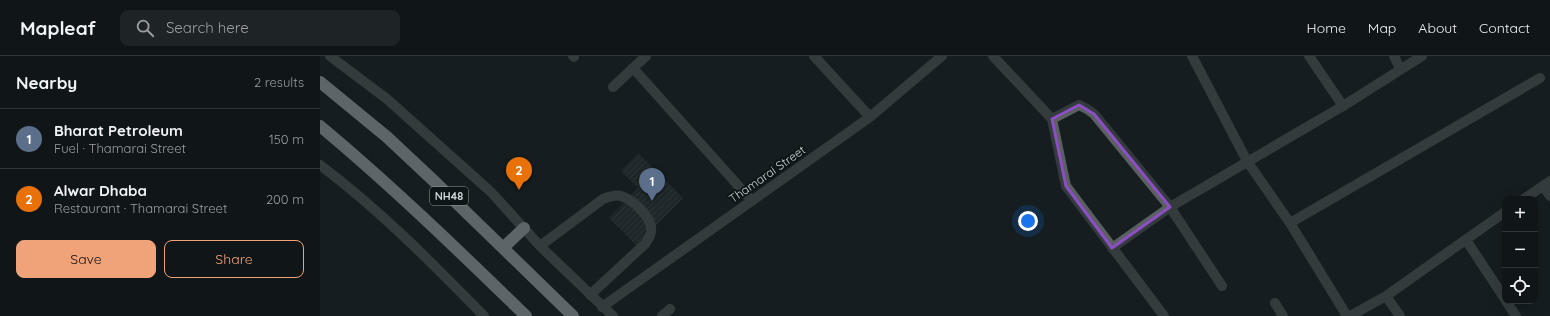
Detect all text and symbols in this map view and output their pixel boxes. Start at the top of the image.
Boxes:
search box [120,10,400,46]
text: Mapleaf [20,16,96,40]
icon: search [134,17,156,39]
text: Search here [166,18,249,37]
text: Home [1307,19,1346,37]
text: Map [1368,19,1396,37]
text: About [1418,19,1457,37]
text: Contact [1479,19,1530,37]
text: Nearby [16,72,77,93]
text: 2 results [254,74,304,90]
text: Bharat Petroleum [54,121,183,140]
text: 1 [26,131,32,147]
text: 150 m [269,131,304,147]
text: Fuel · Thamarai Street [54,140,186,156]
street label: Thamarai Street [726,142,808,206]
pin: 2 [506,157,532,190]
pin: 1 [639,168,665,201]
text: Alwar Dhaba [54,181,147,200]
road number: NH48 [430,187,468,205]
text: 2 [25,191,33,207]
text: 200 m [266,191,304,207]
map controls [1502,196,1538,304]
button: + [1502,196,1538,232]
text: Restaurant · Thamarai Street [54,200,227,216]
your location [1018,211,1038,231]
button: − [1502,232,1538,268]
button: Save [16,240,156,278]
button: Share [164,240,304,278]
button: locate [1502,268,1538,304]

